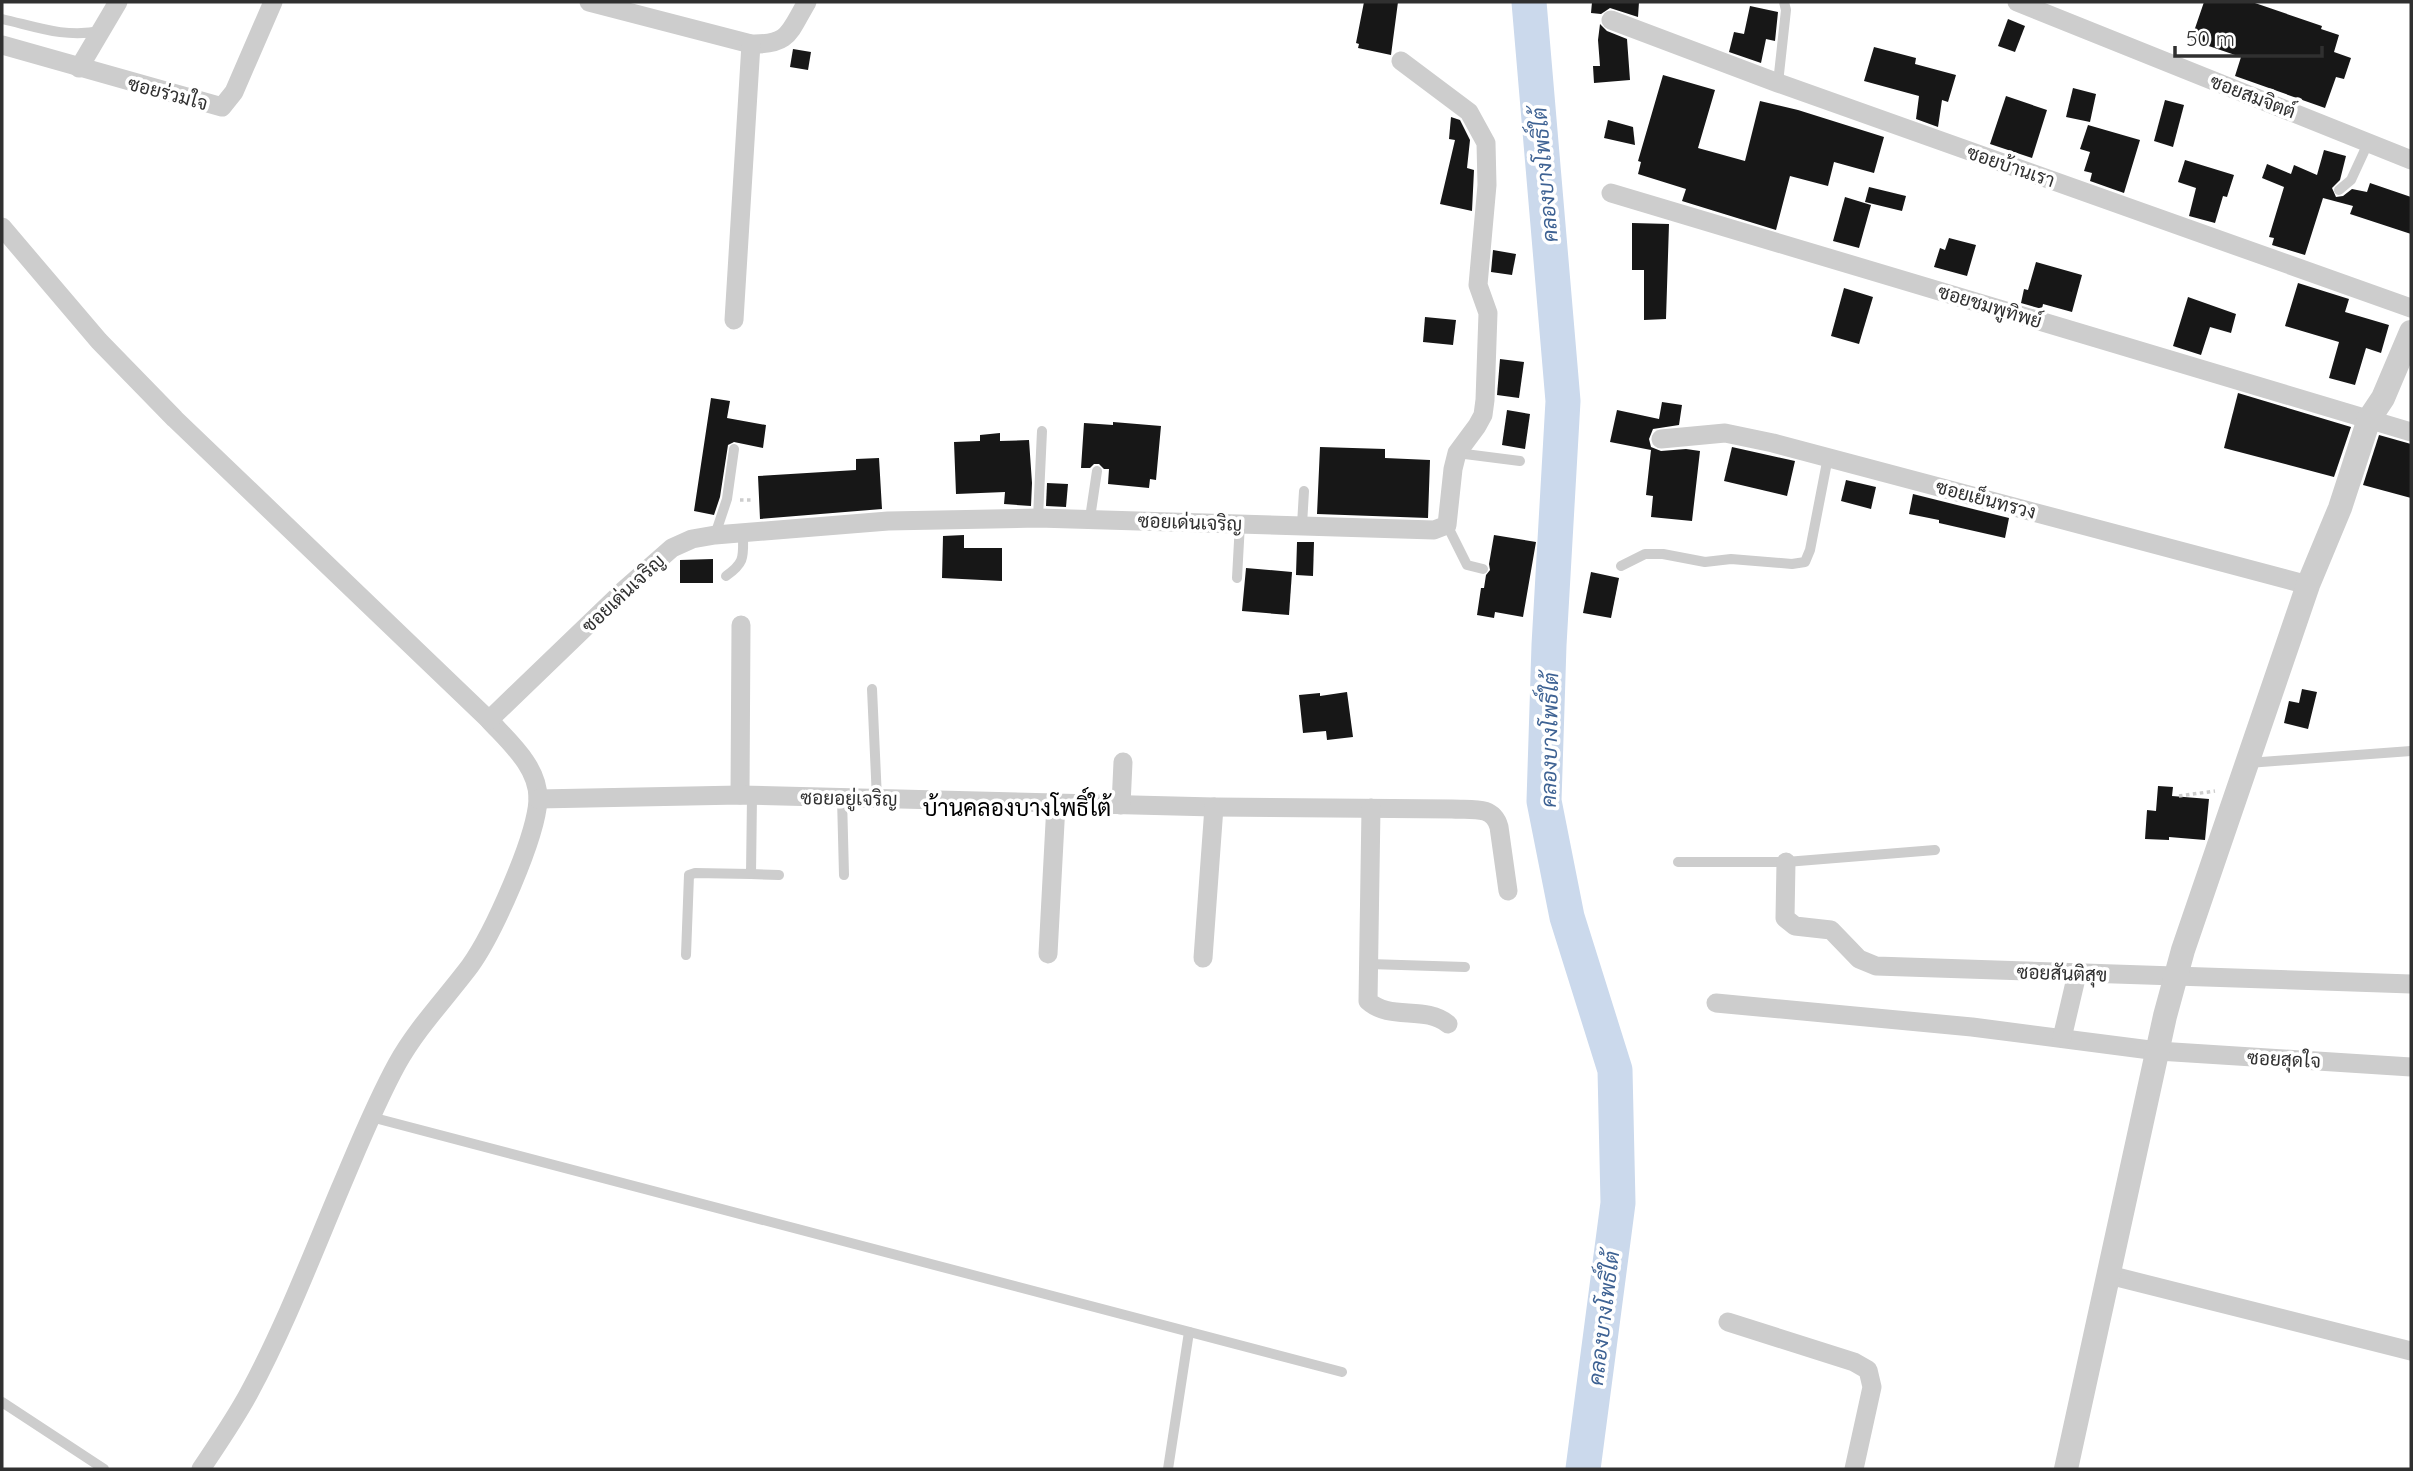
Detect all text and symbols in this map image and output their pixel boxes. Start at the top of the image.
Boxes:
scale bar [2175,14,2322,58]
text: 50 m [2186,25,2235,51]
street label: ซอยสมจิตต์ [2207,69,2299,123]
street label: ซอยร่วมใจ [125,71,211,115]
water label: คลองบางโพธิ์ใต้ [1519,103,1563,244]
street label: ซอยบ้านเรา [1964,140,2058,192]
street label: ซอยชมพูทิพย์ [1934,279,2045,335]
street label: ซอยเย็นทรวง [1933,473,2039,524]
street label: ซอยเด่นเจริญ [1137,508,1243,536]
street label: ซอยเด่นเจริญ [577,549,669,637]
water label: คลองบางโพธิ์ใต้ [1529,668,1563,808]
street label: ซอยอยู่เจริญ [800,785,898,813]
district label: บ้านคลองบางโพธิ์ใต้ [923,786,1112,822]
street label: ซอยสันติสุข [2016,959,2108,988]
street label: ซอยสุดใจ [2246,1045,2321,1074]
water label: คลองบางโพธิ์ใต้ [1576,1245,1625,1387]

